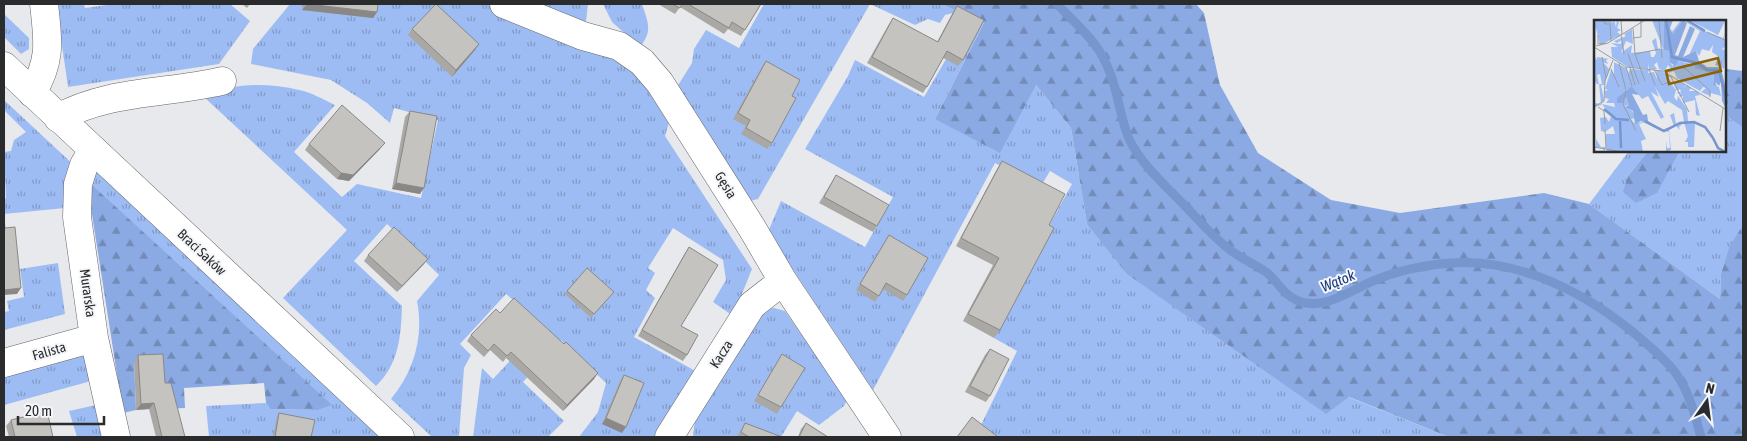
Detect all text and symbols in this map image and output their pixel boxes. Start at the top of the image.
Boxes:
inset map [1594,20,1727,152]
street label: Gęsia [712,169,740,201]
street label: Braci Saków [174,226,230,279]
water label: Wątok [1318,266,1358,295]
street label: Murarska [77,268,99,318]
street label: Kacza [706,337,736,371]
street label: Falista [30,339,68,363]
north arrow [1682,376,1732,426]
text: N [1704,380,1716,397]
scale bar [18,394,104,426]
text: 20 m [25,402,52,419]

